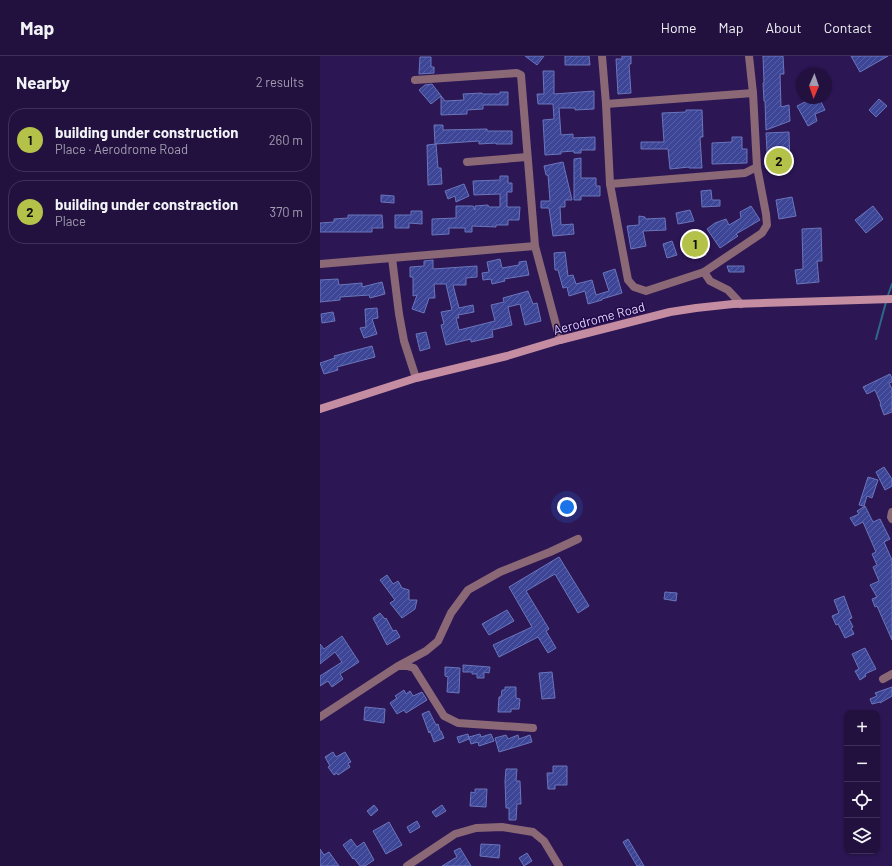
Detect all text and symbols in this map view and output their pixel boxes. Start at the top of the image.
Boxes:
text: Map [20,16,54,39]
text: Home [661,19,697,36]
text: Map [719,19,743,36]
text: About [765,19,802,36]
text: Contact [824,19,872,36]
north arrow [796,68,832,104]
text: Nearby [16,72,70,92]
text: 2 results [256,74,304,90]
text: building under construction [55,123,239,141]
text: 1 [28,132,32,148]
text: 260 m [269,132,303,148]
text: Place · Aerodrome Road [55,141,188,157]
pin: 2 [766,146,792,176]
text: building under constraction [55,195,238,213]
text: 2 [26,204,34,220]
text: 370 m [269,204,303,220]
text: Place [55,213,86,229]
pin: 1 [682,229,708,259]
street label: Aerodrome Road [551,298,647,338]
your location [557,497,577,517]
map controls [844,710,880,854]
button: + [844,710,880,746]
button: − [844,746,880,782]
button: locate [844,782,880,818]
button: layers [844,818,880,854]

